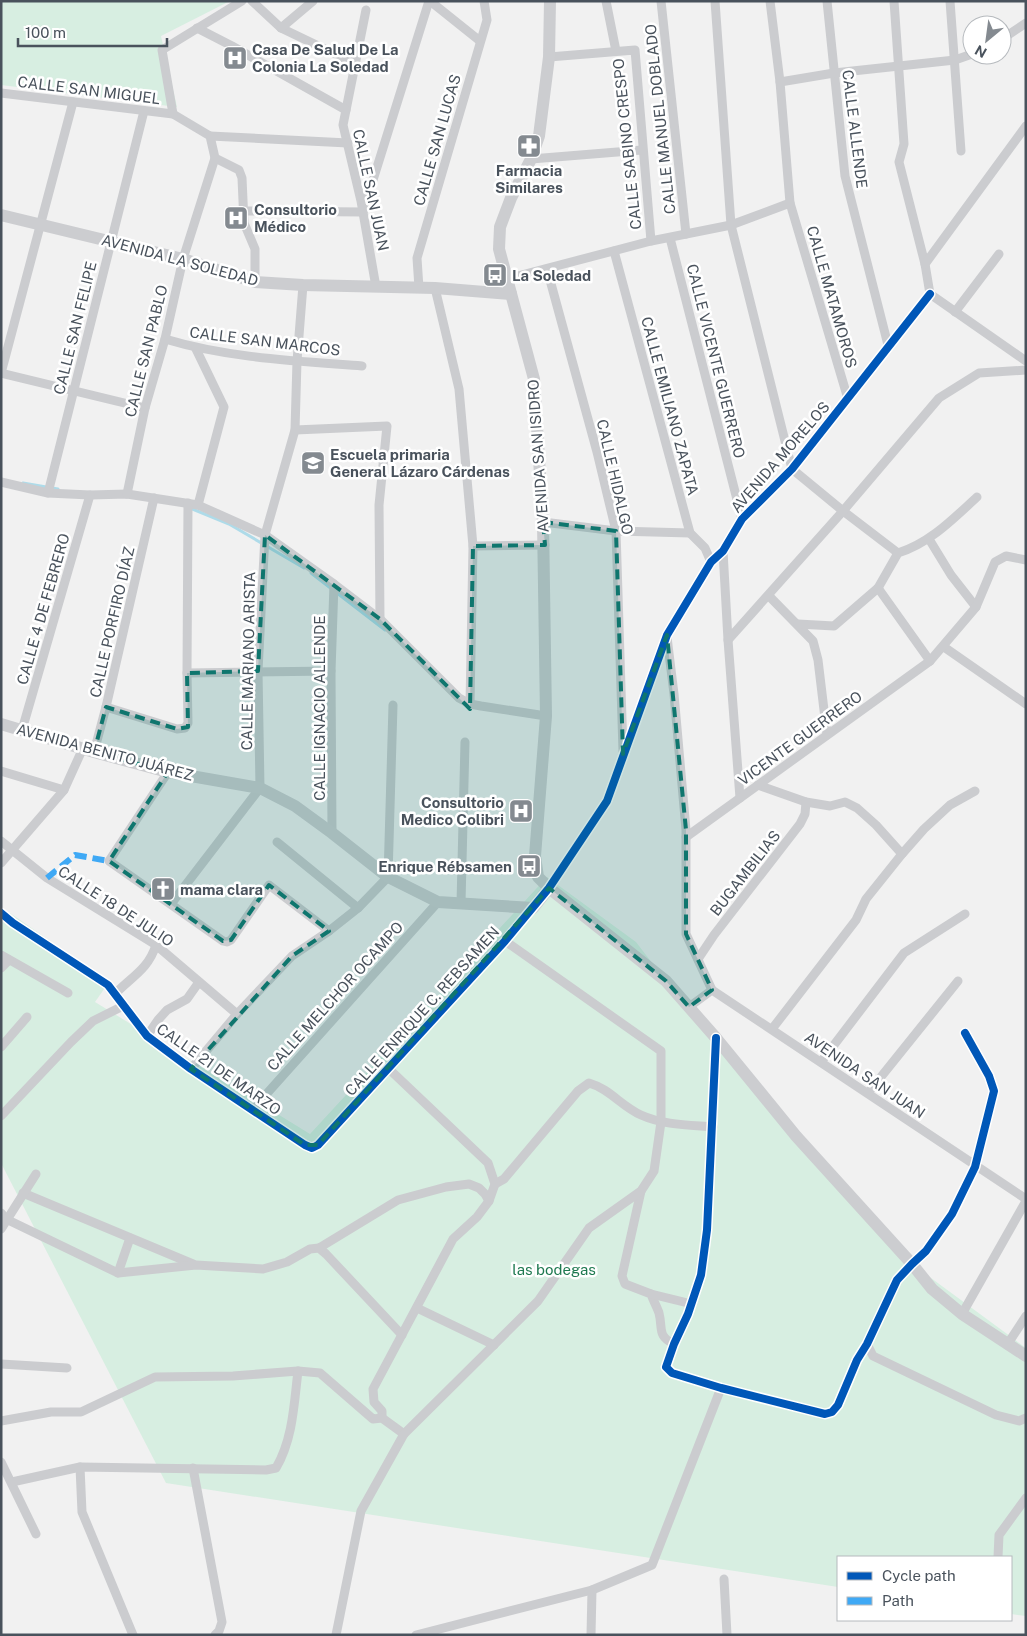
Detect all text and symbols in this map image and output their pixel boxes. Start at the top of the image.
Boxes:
scale bar [18,15,166,47]
north arrow [962,15,1012,65]
street label: CALLE MANUEL DOBLADO [642,23,678,215]
text: 100 m [25,24,66,41]
place label: Casa De Salud De La Colonia La Soledad [252,41,398,75]
text: N [972,42,989,61]
hospital icon: Casa De Salud De La Colonia La Soledad [222,45,248,71]
street label: CALLE SABINO CRESPO [610,57,644,231]
street label: CALLE ALLENDE [839,69,871,189]
street label: CALLE SAN LUCAS [410,72,464,208]
street label: CALLE SAN MIGUEL [17,73,161,107]
street label: CALLE SAN JUAN [350,127,392,253]
pharmacy icon: Farmacia Similares [516,133,542,159]
place label: Farmacia Similares [495,162,563,196]
place label: Consultorio Médico [254,201,337,235]
hospital icon: Consultorio Médico [223,205,249,231]
street label: CALLE MATAMOROS [804,224,860,370]
street label: AVENIDA LA SOLEDAD [100,231,260,289]
street label: CALLE SAN FELIPE [50,260,100,396]
bus stop icon: La Soledad [482,262,508,288]
street label: CALLE VICENTE GUERRERO [684,262,748,460]
place label: La Soledad [512,267,591,284]
street label: CALLE SAN PABLO [121,283,171,419]
street label: CALLE EMILIANO ZAPATA [638,315,702,497]
street label: CALLE SAN MARCOS [189,323,341,359]
street label: AVENIDA SAN ISIDRO [524,379,552,533]
street label: AVENIDA MORELOS [727,398,833,516]
street label: CALLE HIDALGO [593,418,637,536]
place label: Escuela primaria General Lázaro Cárdenas [330,446,510,480]
school or university icon: Escuela primaria General Lázaro Cárdenas [300,450,326,476]
street label: CALLE 4 DE FEBRERO [13,531,73,687]
street label: CALLE PORFIRO DÍAZ [86,545,138,699]
street label: CALLE MARIANO ARISTA [238,571,258,751]
street label: CALLE IGNACIO ALLENDE [311,615,328,801]
street label: VICENTE GUERRERO [735,687,865,789]
street label: AVENIDA BENITO JUÁREZ [15,720,195,784]
place label: Consultorio Medico Colibri [401,794,504,828]
hospital icon: Consultorio Medico Colibri [508,798,534,824]
street label: BUGAMBILIAS [706,827,784,919]
bus stop icon: Enrique Rébsamen [516,853,542,879]
place label: Enrique Rébsamen [378,858,512,875]
street label: CALLE 18 DE JULIO [55,862,177,950]
church icon: mama clara [150,876,176,902]
place label: mama clara [180,881,263,898]
street label: CALLE MELCHOR OCAMPO [264,918,406,1074]
street label: CALLE ENRIQUE C. REBSAMEN [341,923,503,1099]
street label: CALLE 21 DE MARZO [154,1020,284,1118]
street label: AVENIDA SAN JUAN [802,1028,928,1122]
park label: las bodegas [512,1261,596,1278]
legend [837,1556,1012,1621]
text: Cycle path [882,1567,956,1584]
text: Path [882,1592,914,1609]

